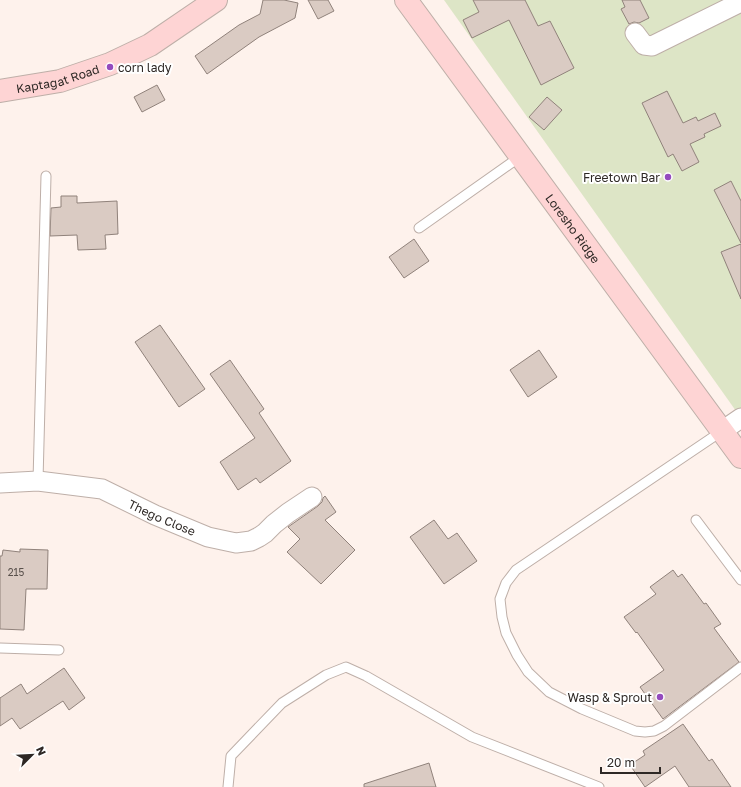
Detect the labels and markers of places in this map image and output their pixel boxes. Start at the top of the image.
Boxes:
place label: corn lady [118,60,172,75]
marker: corn lady [105,62,115,72]
place label: Freetown Bar [583,170,660,185]
marker: Freetown Bar [663,172,673,182]
place label: Wasp & Sprout [568,690,652,705]
marker: Wasp & Sprout [655,692,665,702]

